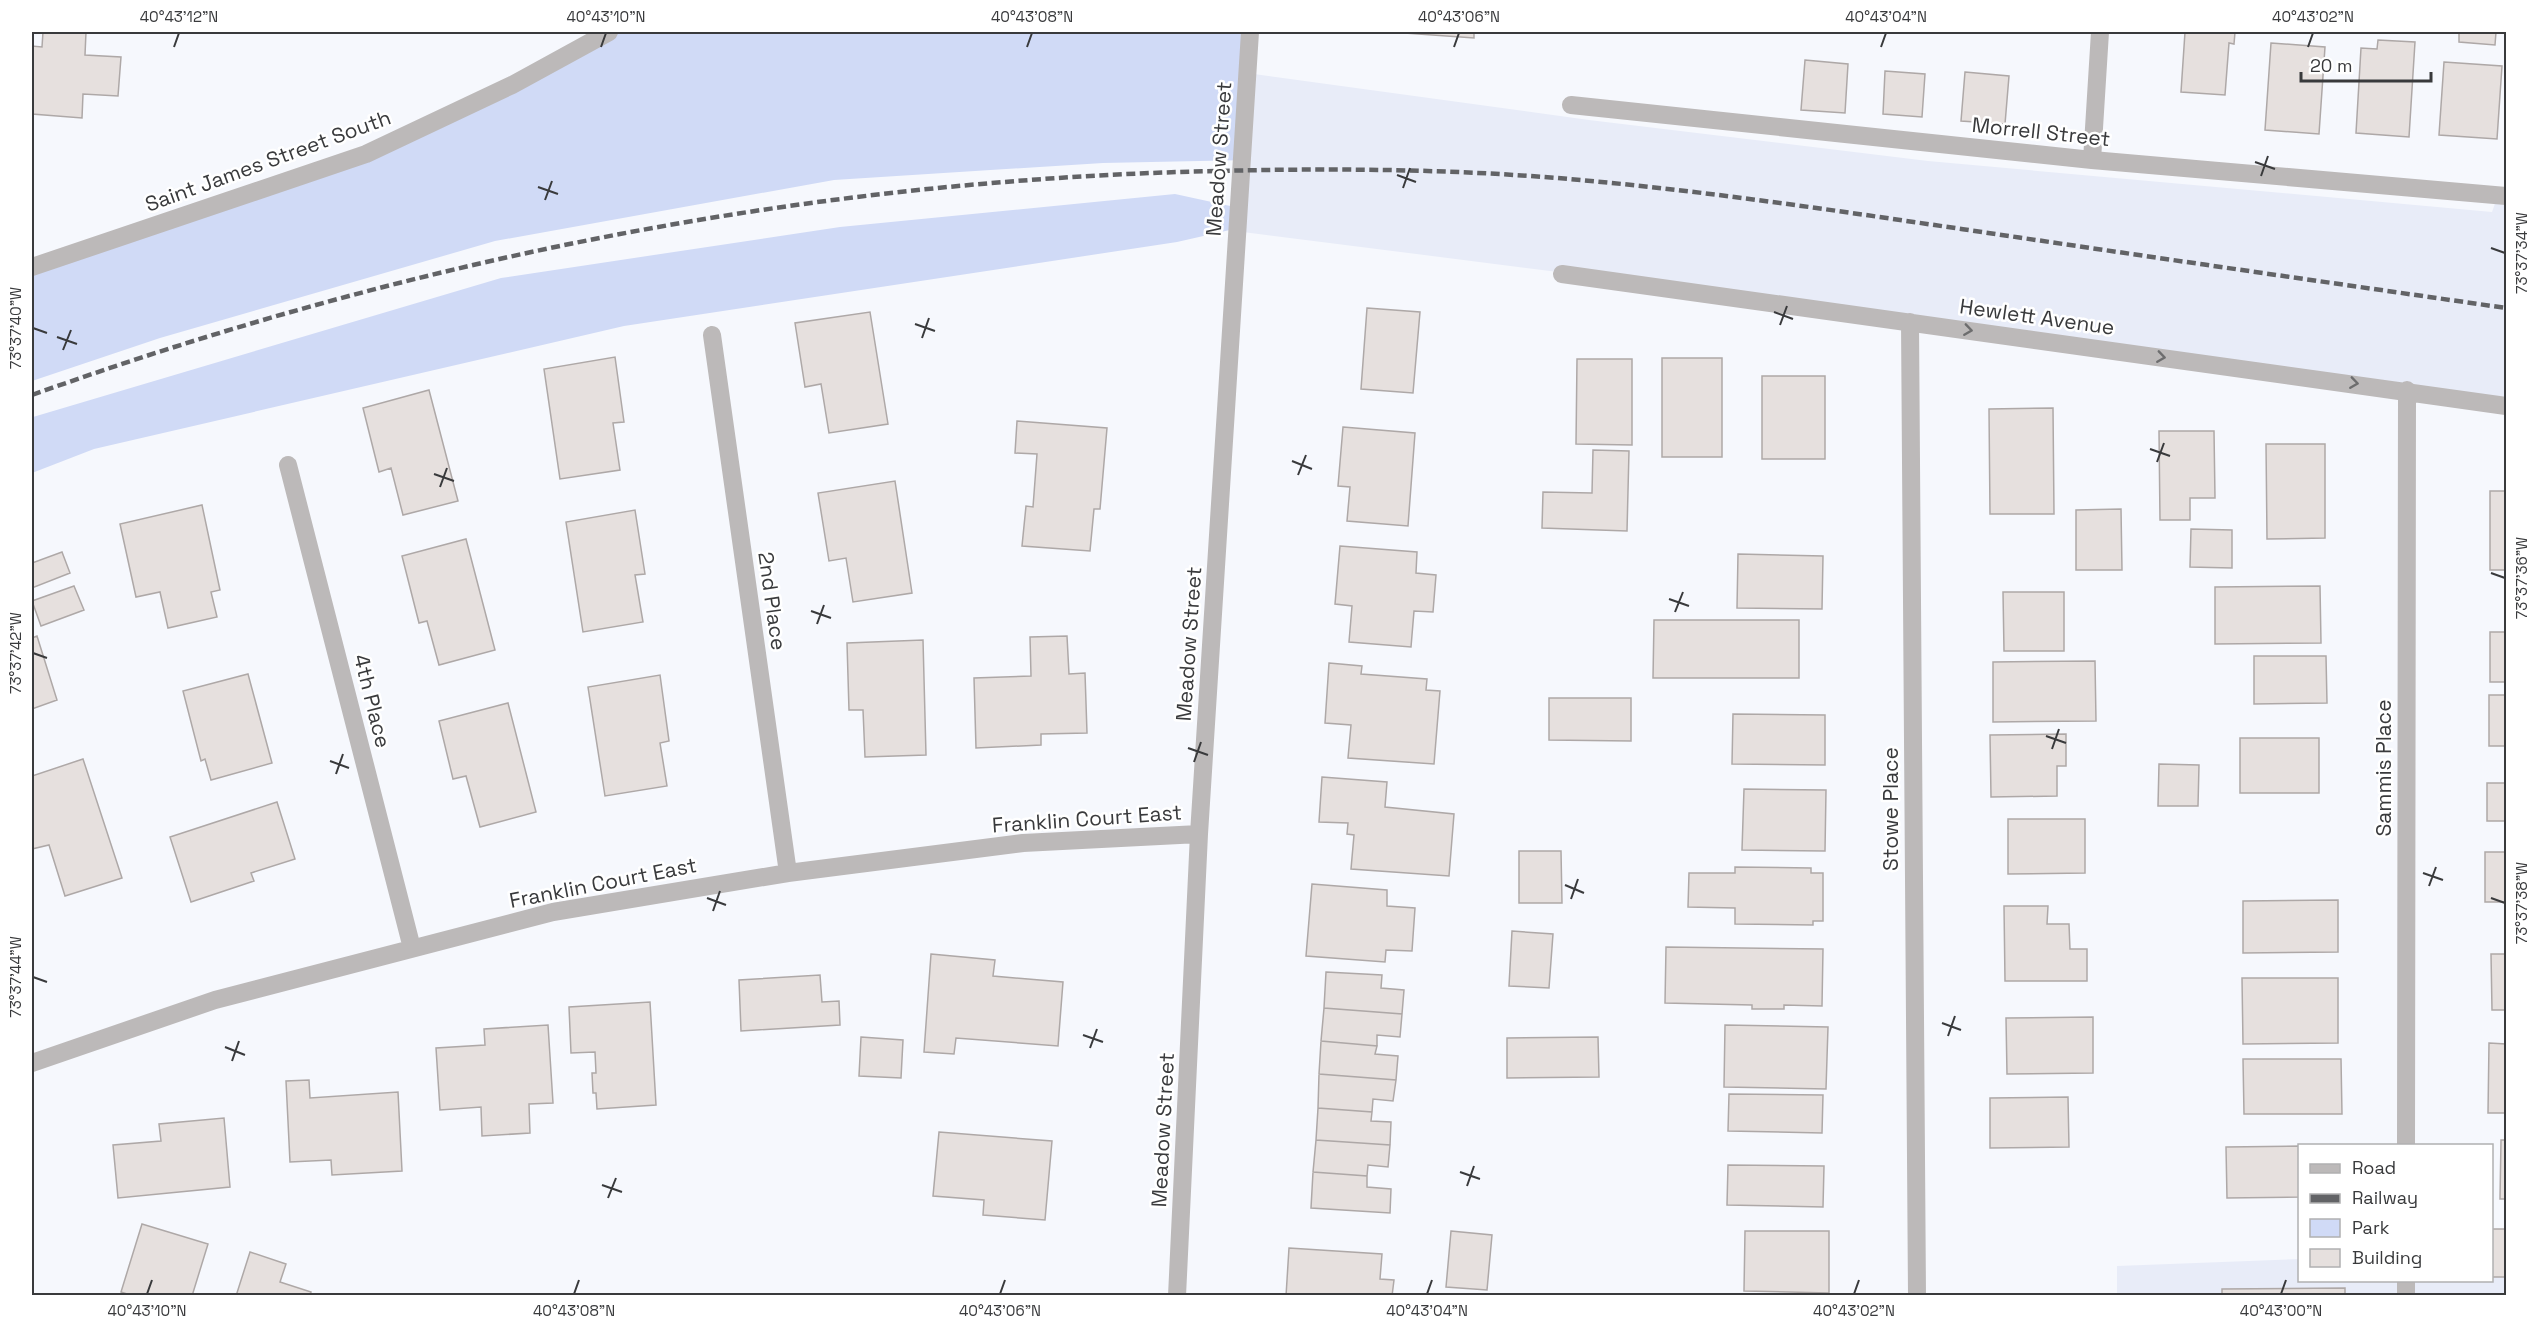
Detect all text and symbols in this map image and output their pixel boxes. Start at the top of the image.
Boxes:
text: 40°43'12"N [140,7,218,26]
text: 40°43'10"N [566,7,646,26]
text: 40°43'08"N [991,7,1073,26]
text: 40°43'06"N [1418,7,1500,26]
text: 40°43'04"N [1845,7,1927,26]
text: 40°43'02"N [2272,7,2354,26]
scale bar [2301,45,2432,83]
text: 20 m [2310,54,2353,77]
street label: Meadow Street [1200,81,1237,237]
street label: Saint James Street South [141,103,394,218]
street label: Morrell Street [1971,111,2112,152]
text: 73°37'34"W [2512,212,2531,294]
text: 73°37'40"W [6,287,25,369]
street label: Hewlett Avenue [1958,292,2116,341]
one-way arrow [1963,324,1972,336]
one-way arrow [2156,350,2165,362]
one-way arrow [2349,377,2359,389]
text: 73°37'36"W [2512,537,2531,619]
street label: 2nd Place [752,550,793,652]
street label: Meadow Street [1170,566,1207,722]
text: 73°37'42"W [6,612,25,694]
street label: 4th Place [348,651,397,751]
street label: Sammis Place [2370,699,2397,837]
street label: Stowe Place [1877,747,1904,871]
street label: Franklin Court East [991,798,1183,839]
street label: Franklin Court East [507,851,699,914]
text: 73°37'38"W [2512,862,2531,944]
text: 73°37'44"W [6,936,25,1018]
street label: Meadow Street [1145,1052,1180,1208]
legend [2298,1144,2493,1282]
text: Road [2352,1156,2396,1179]
text: Railway [2352,1186,2418,1209]
text: Park [2352,1216,2390,1239]
text: Building [2352,1246,2422,1269]
text: 40°43'10"N [107,1301,187,1320]
text: 40°43'08"N [533,1301,615,1320]
text: 40°43'06"N [959,1301,1041,1320]
text: 40°43'04"N [1386,1301,1468,1320]
text: 40°43'02"N [1813,1301,1895,1320]
text: 40°43'00"N [2240,1301,2322,1320]

